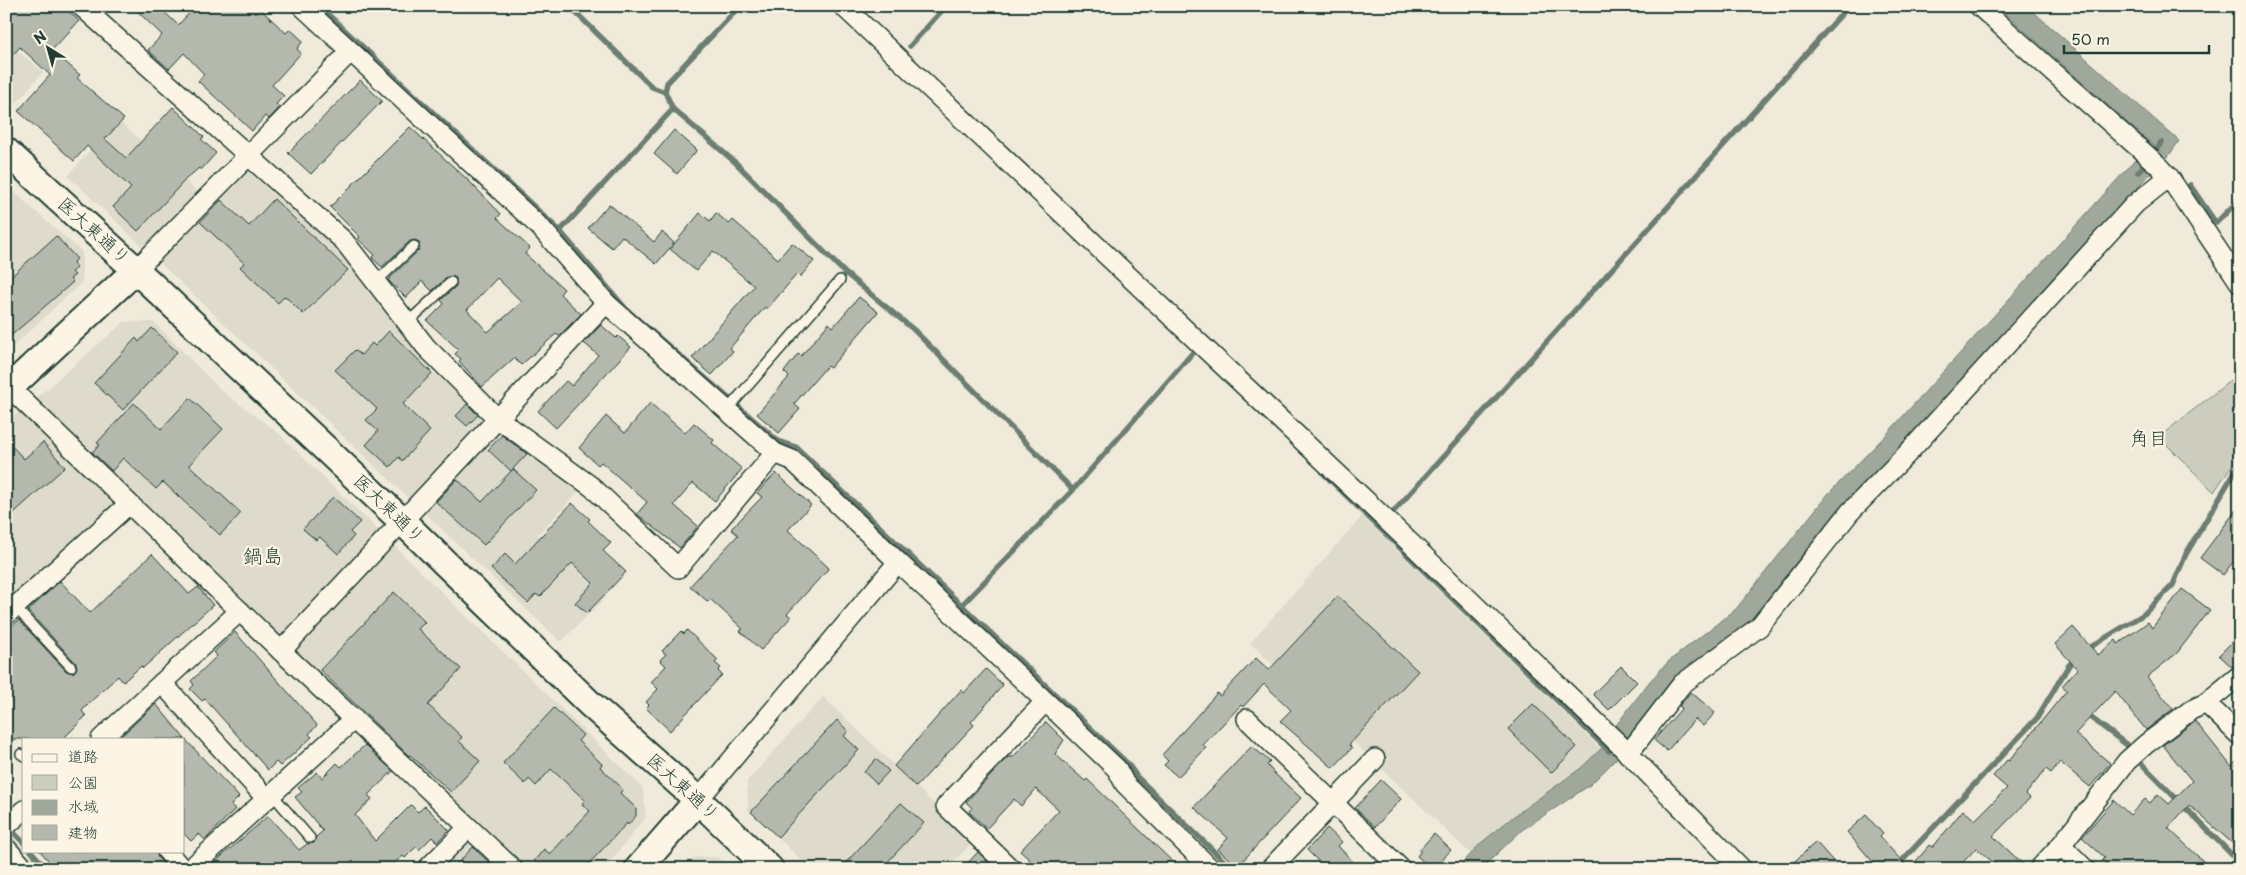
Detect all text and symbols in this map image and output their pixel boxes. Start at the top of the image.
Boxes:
north arrow [22,22,72,72]
scale bar [2064,22,2208,54]
text: N [29,25,51,49]
text: 50 m [2071,27,2110,50]
street label: 医大東通り [53,190,137,270]
district label: 角目 [2130,423,2168,451]
street label: 医大東通り [348,467,432,549]
district label: 鍋島 [243,540,283,570]
legend [22,738,185,852]
text: 道路 [68,744,98,767]
street label: 医大東通り [642,746,726,826]
text: 公園 [68,770,98,793]
text: 水域 [68,794,98,817]
text: 建物 [68,820,98,843]

